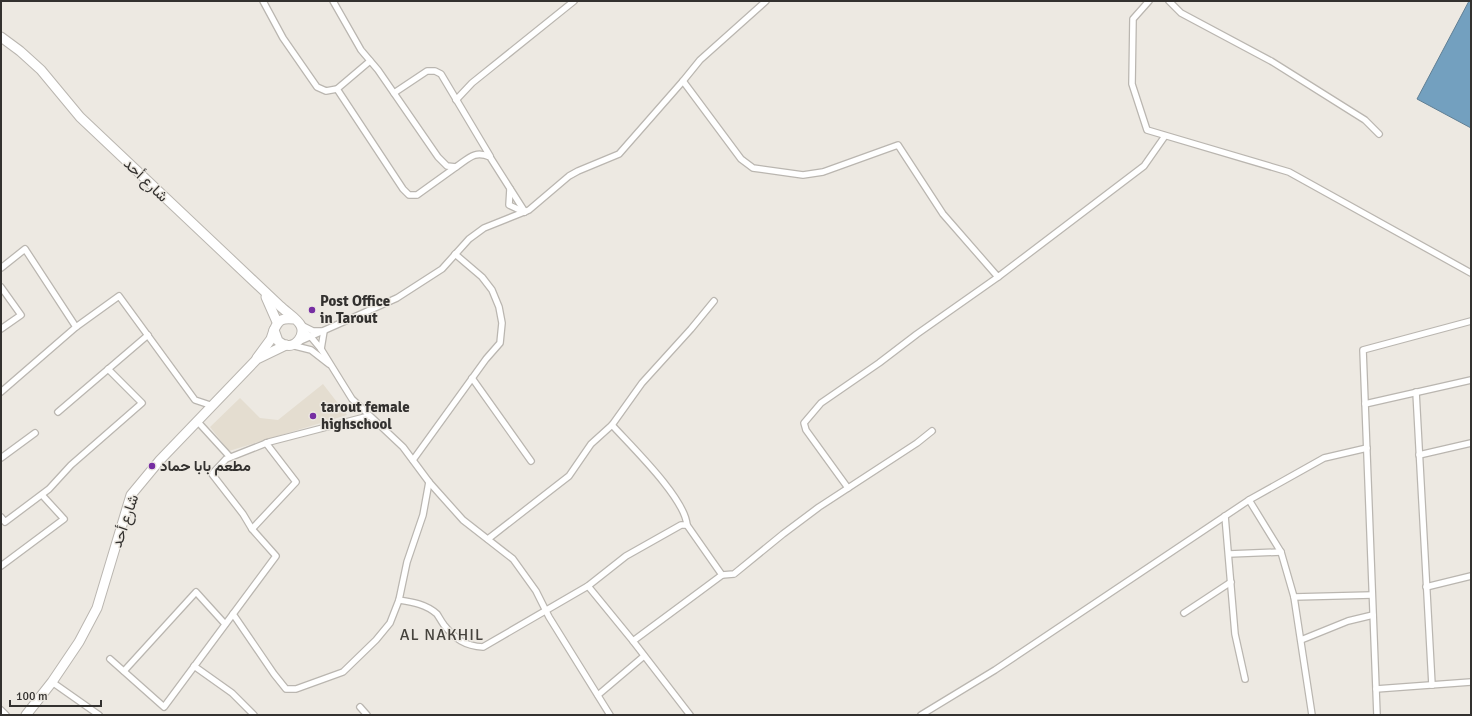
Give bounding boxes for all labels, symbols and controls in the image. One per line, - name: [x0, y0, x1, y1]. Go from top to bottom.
- street label: شارع أحد: [119, 154, 172, 207]
- place label: Post Office in Tarout: [320, 292, 390, 327]
- marker: Post Office in Tarout: [307, 305, 317, 315]
- place label: tarout female highschool: [320, 398, 410, 433]
- marker: tarout female highschool: [308, 411, 318, 421]
- place label: مطعم بابا حماد: [160, 457, 251, 476]
- marker: مطعم بابا حماد: [147, 461, 157, 471]
- street label: شارع أحد: [108, 492, 144, 551]
- district label: AL NAKHIL: [400, 625, 484, 645]
- scale bar: [10, 682, 101, 708]
- text: 100 m: [16, 689, 48, 704]

